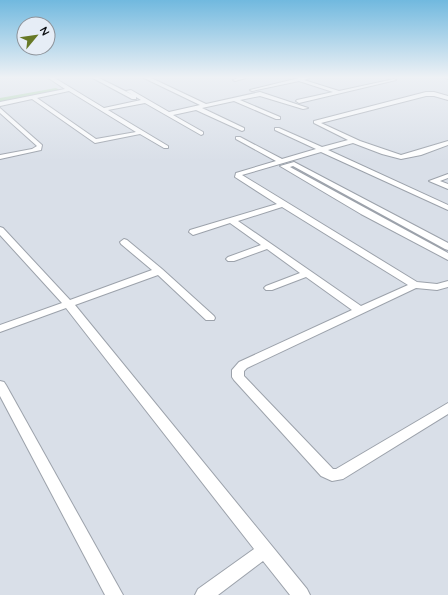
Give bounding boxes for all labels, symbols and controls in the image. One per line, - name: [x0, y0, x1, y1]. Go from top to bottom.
- north arrow: [16, 16, 56, 56]
- text: N: [37, 24, 53, 38]

